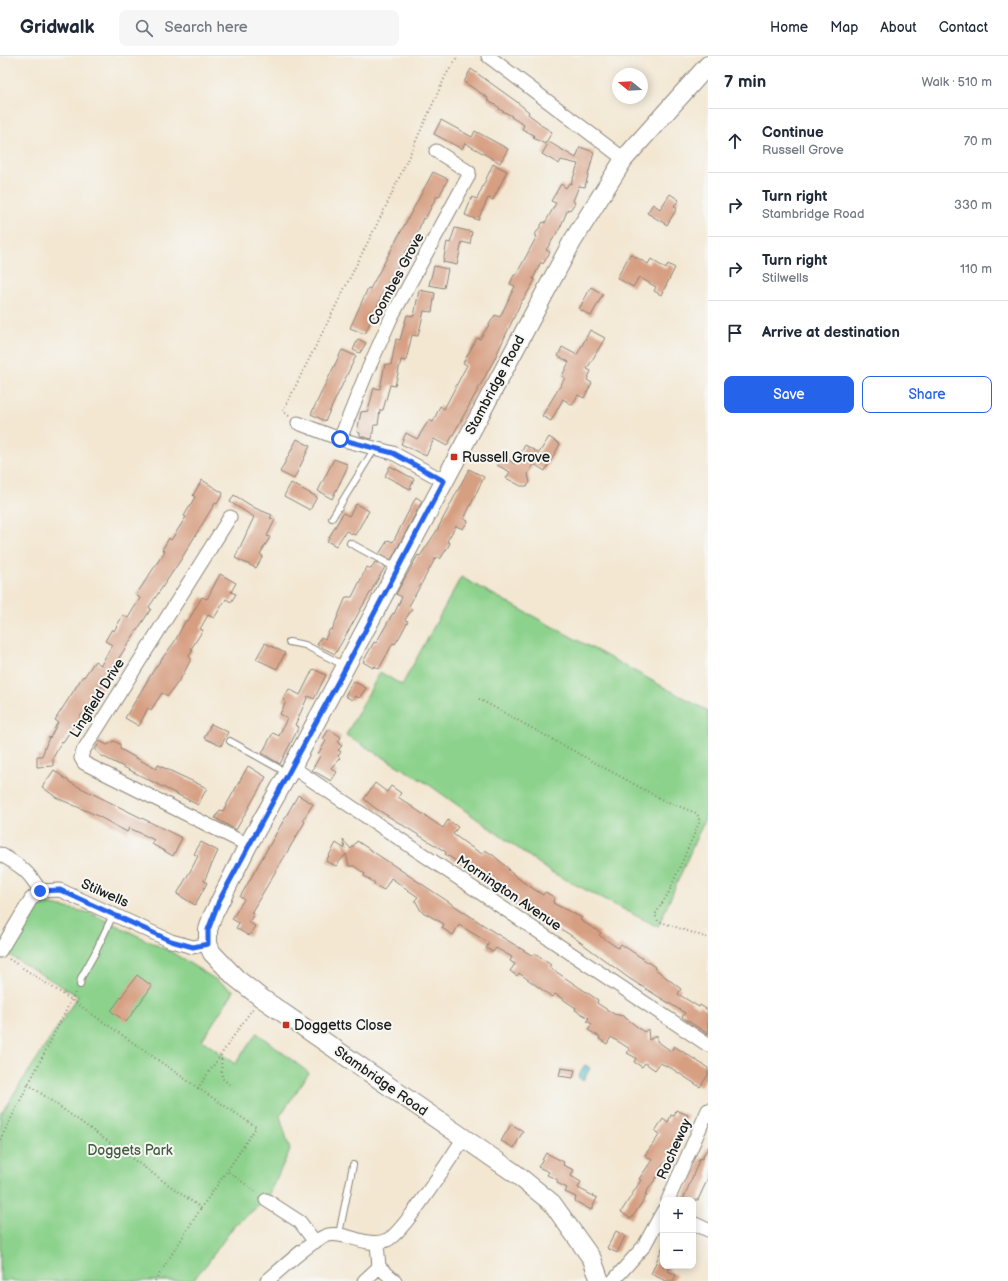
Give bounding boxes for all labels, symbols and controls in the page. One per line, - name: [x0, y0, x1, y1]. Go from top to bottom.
- search box: [119, 10, 399, 46]
- text: Gridwalk: [20, 16, 95, 39]
- icon: search: [133, 17, 155, 39]
- text: Search here: [165, 18, 248, 37]
- text: Home: [770, 19, 808, 36]
- text: Map: [830, 19, 858, 36]
- text: About: [880, 19, 917, 36]
- text: Contact: [939, 19, 988, 36]
- north arrow: [612, 68, 648, 104]
- text: 7 min: [724, 72, 766, 92]
- text: Walk · 510 m: [921, 74, 992, 90]
- text: Continue: [762, 123, 824, 142]
- icon: ahead: [724, 130, 746, 152]
- text: 70 m: [964, 133, 992, 149]
- text: Russell Grove: [762, 142, 844, 158]
- text: Turn right: [762, 187, 827, 206]
- icon: right: [724, 194, 746, 216]
- text: 330 m: [954, 197, 992, 213]
- text: Stambridge Road: [762, 206, 864, 222]
- street label: Coombes Grove: [364, 230, 428, 328]
- text: Turn right: [762, 251, 827, 270]
- icon: right: [724, 258, 746, 280]
- text: 110 m: [960, 261, 992, 277]
- text: Stilwells: [762, 270, 808, 286]
- icon: arrive: [724, 322, 746, 344]
- text: Arrive at destination: [762, 323, 900, 342]
- street label: Stambridge Road: [462, 332, 528, 438]
- button: Save: [724, 376, 854, 413]
- button: Share: [862, 376, 992, 413]
- route start: [331, 430, 349, 448]
- place label: Russell Grove: [462, 449, 550, 466]
- marker: Russell Grove: [449, 452, 459, 462]
- street label: Lingfield Drive: [66, 655, 128, 741]
- street label: Mornington Avenue: [453, 852, 565, 934]
- street label: Stilwells: [79, 875, 131, 911]
- route end: [31, 882, 49, 900]
- place label: Doggetts Close: [294, 1017, 392, 1034]
- marker: Doggetts Close: [281, 1020, 291, 1030]
- street label: Stambridge Road: [331, 1042, 431, 1120]
- street label: Rocheway: [653, 1115, 695, 1182]
- park label: Doggets Park: [87, 1142, 173, 1159]
- map controls: [660, 1197, 696, 1269]
- button: +: [660, 1197, 696, 1233]
- button: −: [660, 1233, 696, 1269]

